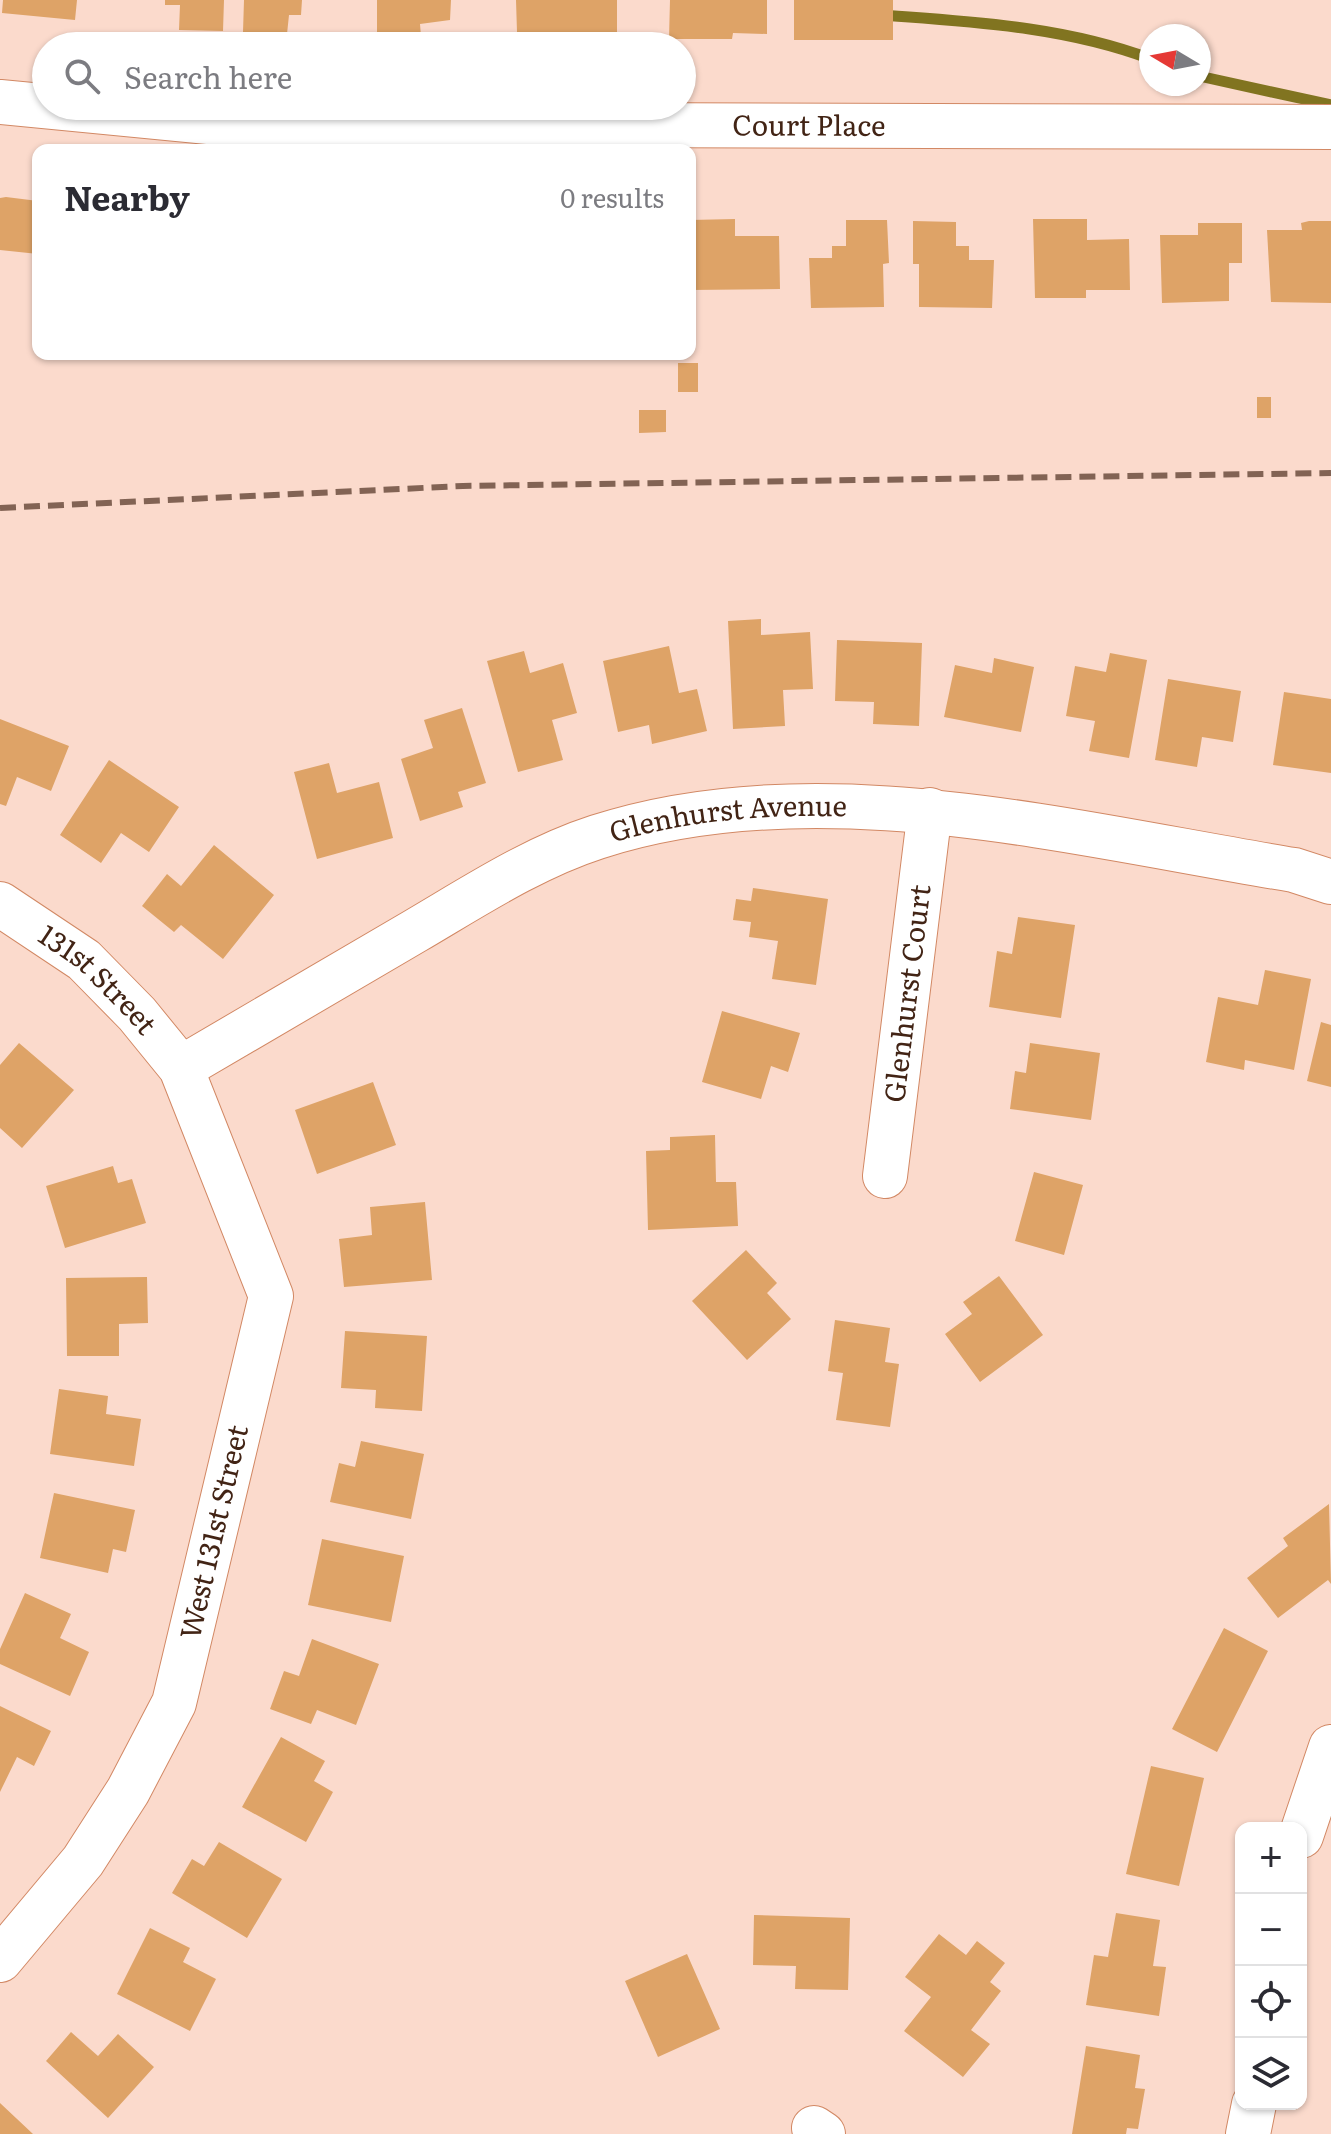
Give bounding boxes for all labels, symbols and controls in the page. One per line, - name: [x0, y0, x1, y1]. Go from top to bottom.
- north arrow: [1139, 24, 1211, 96]
- search box: [32, 32, 696, 120]
- icon: search: [60, 54, 104, 98]
- text: Search here: [124, 54, 292, 98]
- street label: Court Place: [732, 102, 886, 145]
- text: Nearby: [64, 171, 190, 221]
- text: 0 results: [560, 177, 664, 216]
- street label: Glenhurst Avenue: [604, 783, 848, 851]
- street label: Glenhurst Court: [871, 881, 940, 1105]
- street label: 131st Street: [31, 913, 169, 1043]
- street label: West 131st Street: [167, 1420, 257, 1643]
- map controls: [1235, 1822, 1307, 2110]
- button: +: [1235, 1822, 1307, 1894]
- button: −: [1235, 1894, 1307, 1966]
- button: locate: [1235, 1966, 1307, 2038]
- button: layers: [1235, 2038, 1307, 2110]

